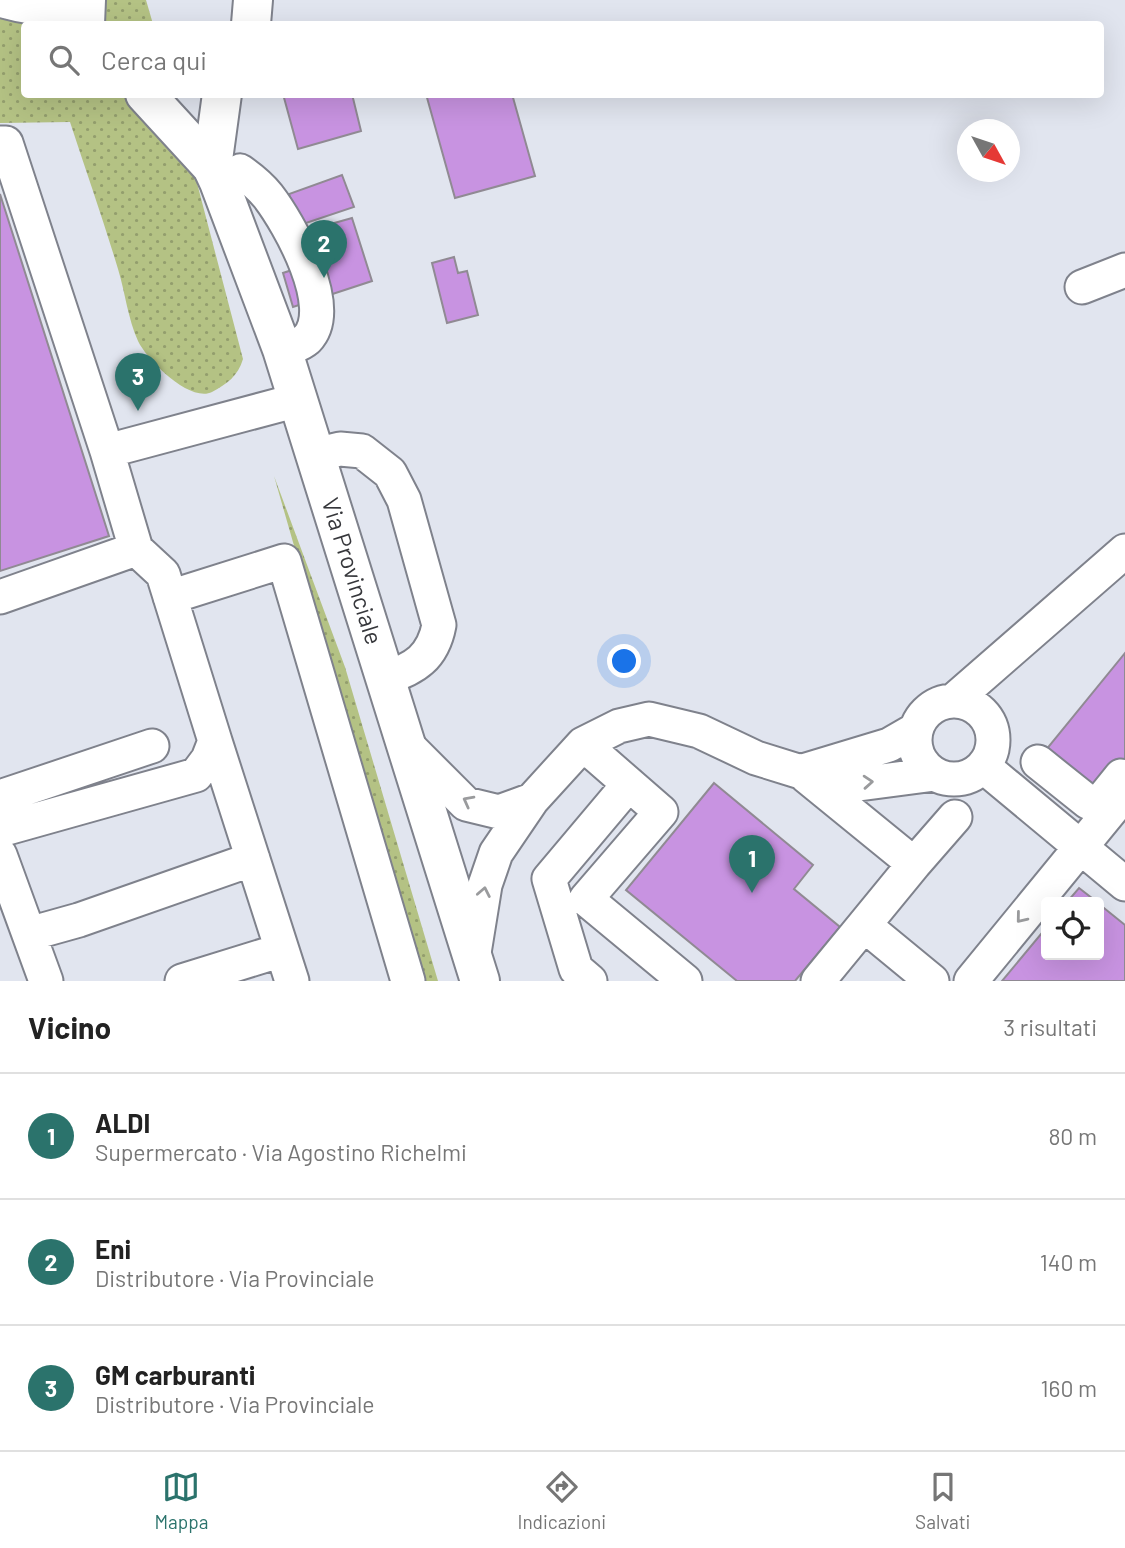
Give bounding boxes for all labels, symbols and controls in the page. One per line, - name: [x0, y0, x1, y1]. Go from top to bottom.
- search box: [21, 21, 1104, 98]
- icon: search: [45, 41, 83, 79]
- text: Cerca qui: [101, 44, 207, 75]
- north arrow: [957, 119, 1020, 182]
- pin: 2: [301, 220, 347, 278]
- pin: 3: [115, 353, 161, 411]
- street label: Via Provinciale: [316, 494, 390, 648]
- your location: [607, 644, 641, 678]
- one-way arrow: [862, 775, 873, 790]
- one-way arrow: [463, 796, 476, 810]
- pin: 1: [729, 835, 775, 893]
- one-way arrow: [476, 886, 491, 898]
- map controls: [1041, 897, 1104, 960]
- button: locate: [1041, 897, 1104, 960]
- one-way arrow: [1017, 910, 1029, 923]
- text: Vicino: [28, 1009, 111, 1045]
- text: 3 risultati: [1003, 1013, 1097, 1041]
- text: ALDI: [95, 1107, 150, 1138]
- text: 1: [47, 1122, 55, 1150]
- text: 80 m: [1048, 1122, 1097, 1150]
- text: Supermercato · Via Agostino Richelmi: [95, 1138, 467, 1166]
- text: Eni: [95, 1233, 131, 1264]
- text: 2: [45, 1248, 57, 1276]
- text: 140 m: [1040, 1248, 1097, 1276]
- text: Distributore · Via Provinciale: [95, 1264, 375, 1292]
- text: GM carburanti: [95, 1359, 256, 1390]
- text: 3: [45, 1374, 57, 1402]
- text: 160 m: [1040, 1374, 1097, 1402]
- text: Distributore · Via Provinciale: [95, 1390, 375, 1418]
- tab: Mappa: [155, 1468, 208, 1533]
- tab: Indicazioni: [518, 1468, 606, 1533]
- tab: Salvati: [915, 1468, 970, 1533]

